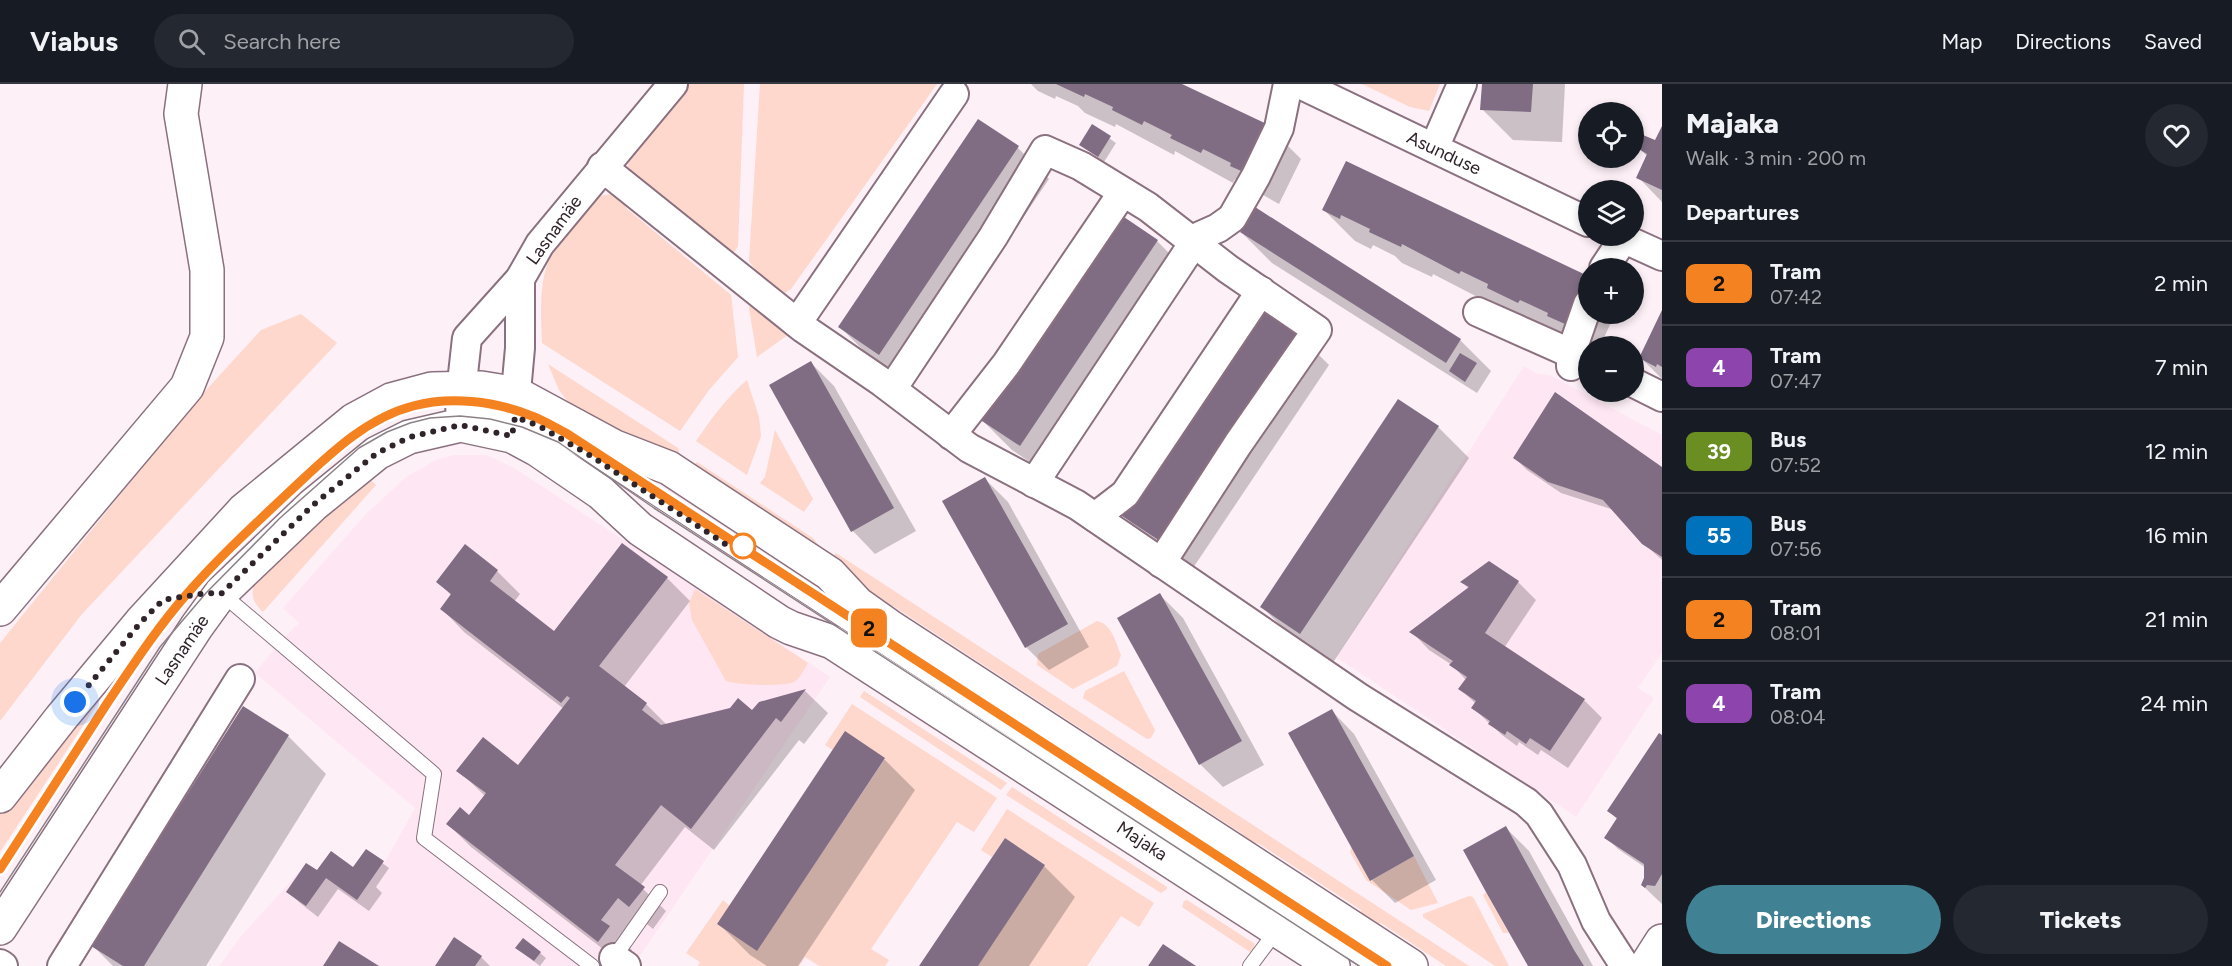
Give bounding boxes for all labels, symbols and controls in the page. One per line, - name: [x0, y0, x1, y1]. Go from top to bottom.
- search box: [154, 14, 574, 68]
- text: Viabus: [30, 24, 118, 58]
- icon: search: [175, 25, 208, 58]
- text: Search here: [223, 28, 341, 55]
- text: Map: [1941, 29, 1982, 54]
- text: Directions: [2015, 29, 2111, 54]
- text: Saved: [2144, 29, 2202, 54]
- map controls: [1578, 102, 1644, 402]
- button: locate: [1578, 102, 1644, 168]
- button: heart: [2145, 104, 2208, 167]
- text: Majaka: [1686, 106, 1779, 140]
- street label: Asunduse: [1403, 126, 1485, 180]
- text: Walk · 3 min · 200 m: [1686, 146, 1866, 170]
- button: layers: [1578, 180, 1644, 246]
- street label: Lasnamäe: [521, 191, 587, 269]
- text: Departures: [1686, 199, 1799, 226]
- button: +: [1578, 258, 1644, 324]
- text: Tram: [1770, 258, 1821, 285]
- text: 2 min: [2154, 270, 2208, 297]
- text: 2: [1713, 271, 1725, 296]
- text: 07:42: [1770, 285, 1822, 309]
- button: −: [1578, 336, 1644, 402]
- text: Tram: [1770, 342, 1821, 369]
- text: 7 min: [2155, 354, 2208, 381]
- text: 4: [1712, 355, 1726, 380]
- text: 07:47: [1770, 369, 1822, 393]
- text: Bus: [1770, 426, 1806, 453]
- text: 12 min: [2145, 438, 2208, 465]
- text: 39: [1707, 439, 1731, 464]
- text: 07:52: [1770, 453, 1821, 477]
- text: Bus: [1770, 510, 1806, 537]
- text: 16 min: [2145, 522, 2208, 549]
- text: 55: [1707, 523, 1731, 548]
- unlabelled marker: [730, 533, 756, 559]
- text: 07:56: [1770, 537, 1821, 561]
- text: Tram: [1770, 594, 1821, 621]
- text: 21 min: [2145, 606, 2208, 633]
- text: 2: [1713, 607, 1725, 632]
- line badge: 2: [850, 608, 888, 648]
- street label: Lasnamäe: [150, 610, 214, 690]
- text: 2: [863, 616, 875, 641]
- text: 08:01: [1770, 621, 1821, 645]
- text: Tram: [1770, 678, 1821, 705]
- your location: [60, 687, 90, 717]
- text: 24 min: [2141, 690, 2208, 717]
- text: 4: [1712, 691, 1726, 716]
- text: 08:04: [1770, 705, 1825, 729]
- street label: Majaka: [1112, 816, 1172, 866]
- button: Directions: [1686, 885, 1941, 954]
- button: Tickets: [1953, 885, 2208, 954]

